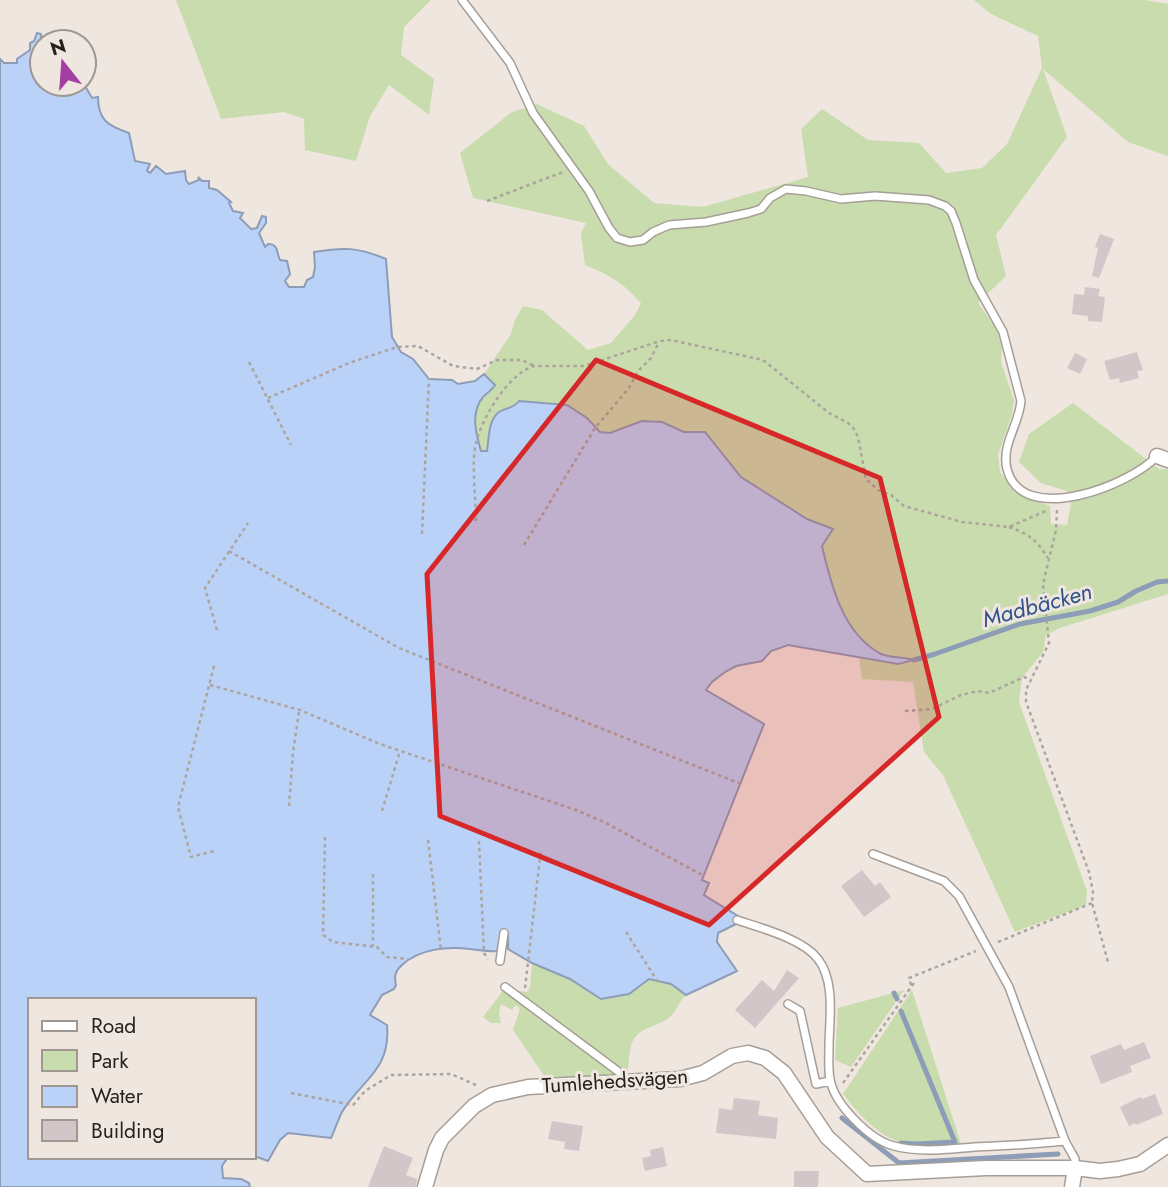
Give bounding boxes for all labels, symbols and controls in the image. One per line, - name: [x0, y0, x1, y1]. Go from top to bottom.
- north arrow: [28, 28, 98, 98]
- text: N: [47, 32, 69, 62]
- water label: Madbäcken: [978, 574, 1096, 636]
- legend: [28, 998, 256, 1159]
- text: Road: [91, 1011, 136, 1041]
- text: Park: [91, 1046, 129, 1076]
- street label: Tumlehedsvägen: [541, 1061, 689, 1101]
- text: Water: [91, 1081, 144, 1111]
- text: Building: [91, 1116, 164, 1146]

